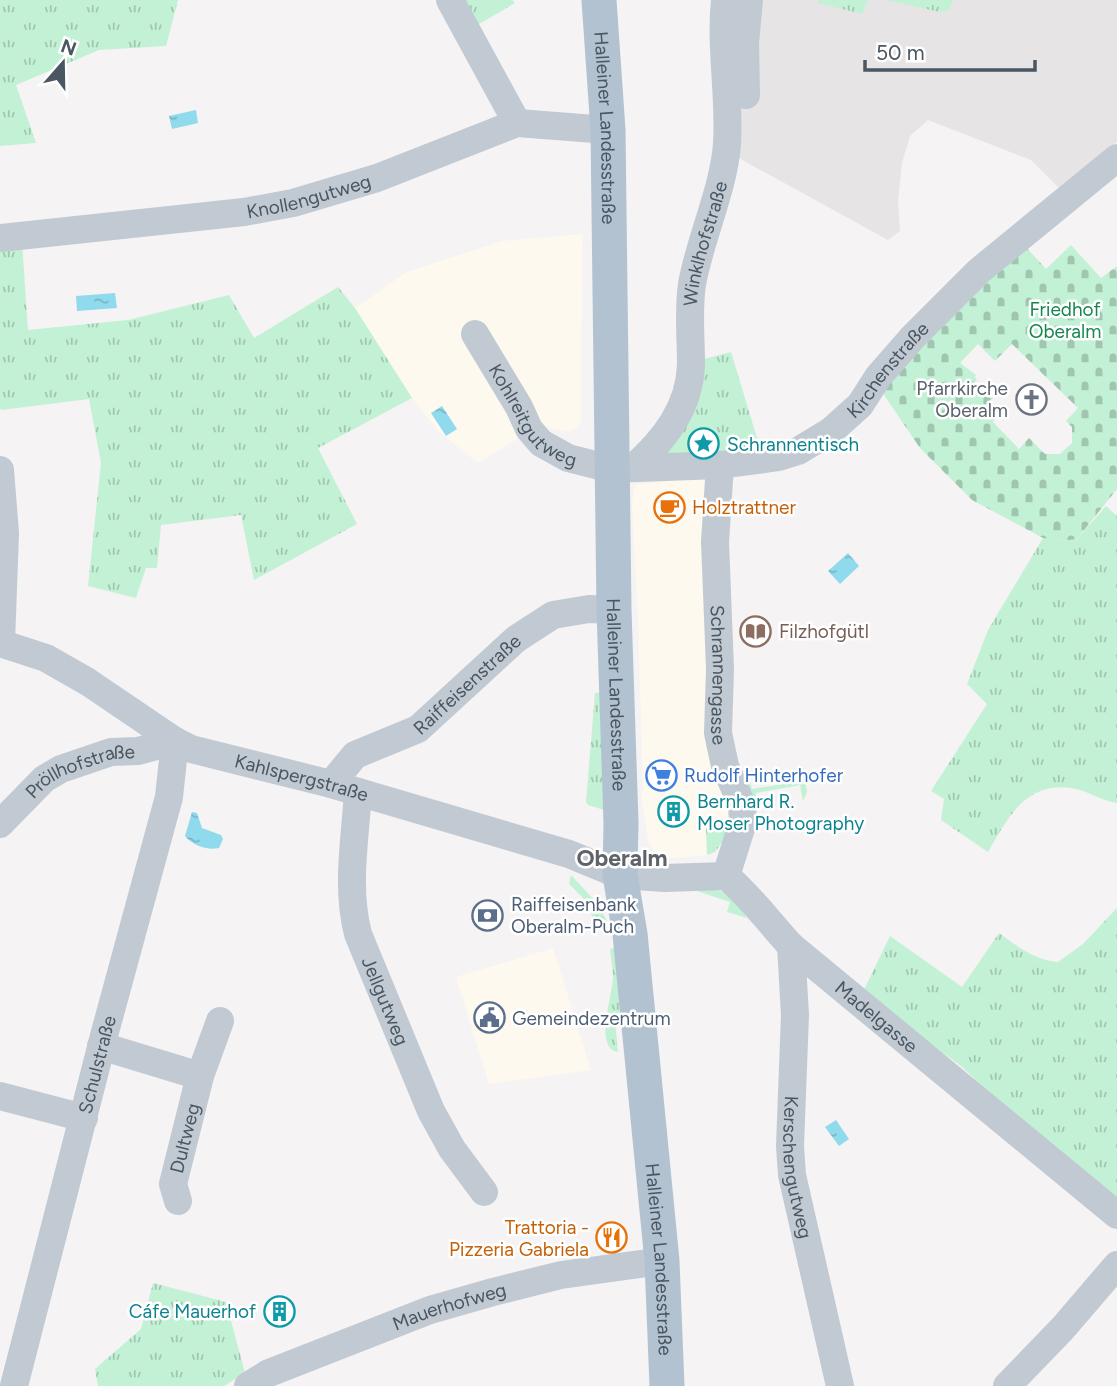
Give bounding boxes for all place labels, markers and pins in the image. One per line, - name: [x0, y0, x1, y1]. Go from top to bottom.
- place label: Pfarrkirche Oberalm: [916, 377, 1008, 422]
- church icon: Pfarrkirche Oberalm: [1014, 382, 1048, 416]
- place icon: Schrannentisch: [687, 427, 721, 461]
- place label: Schrannentisch: [727, 433, 859, 456]
- cafe icon: Holztrattner: [652, 490, 686, 524]
- place label: Holztrattner: [692, 496, 796, 519]
- library icon: Filzhofgütl: [739, 614, 773, 648]
- place label: Filzhofgütl: [779, 620, 869, 643]
- supermarket icon: Rudolf Hinterhofer: [644, 758, 678, 792]
- place label: Rudolf Hinterhofer: [684, 764, 844, 787]
- place label: Bernhard R. Moser Photography: [697, 790, 864, 835]
- building icon: Bernhard R. Moser Photography: [657, 795, 691, 829]
- place label: Raiffeisenbank Oberalm-Puch: [511, 893, 637, 938]
- bank icon: Raiffeisenbank Oberalm-Puch: [471, 898, 505, 932]
- public building icon: Gemeindezentrum: [472, 1001, 506, 1035]
- place label: Gemeindezentrum: [512, 1007, 671, 1030]
- place label: Trattoria - Pizzeria Gabriela: [449, 1216, 589, 1261]
- restaurant icon: Trattoria - Pizzeria Gabriela: [595, 1221, 629, 1255]
- building icon: Cáfe Mauerhof: [262, 1294, 296, 1328]
- place label: Cáfe Mauerhof: [129, 1300, 256, 1323]

